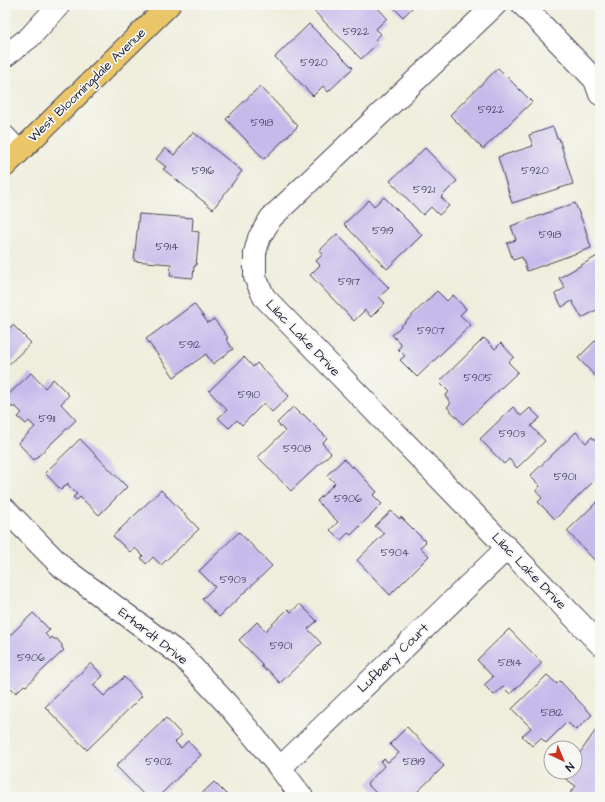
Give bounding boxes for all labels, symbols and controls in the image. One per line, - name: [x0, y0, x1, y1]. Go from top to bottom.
- street label: West Bloomingdale Avenue: [24, 24, 151, 147]
- house number: 5922: [343, 24, 370, 39]
- house number: 5920: [300, 55, 328, 70]
- house number: 5922: [478, 102, 505, 117]
- house number: 5918: [251, 115, 273, 130]
- house number: 5916: [192, 163, 214, 178]
- house number: 5920: [521, 163, 549, 178]
- house number: 5921: [413, 182, 435, 197]
- house number: 5919: [372, 223, 394, 238]
- house number: 5918: [539, 227, 561, 242]
- house number: 5914: [156, 239, 179, 254]
- house number: 5917: [338, 274, 360, 289]
- street label: Lilac Lake Drive: [262, 296, 344, 380]
- house number: 5907: [417, 323, 445, 338]
- house number: 5912: [179, 337, 202, 352]
- house number: 5905: [464, 370, 493, 385]
- house number: 5910: [238, 387, 260, 402]
- house number: 5911: [39, 411, 56, 426]
- house number: 5903: [499, 426, 526, 441]
- house number: 5908: [283, 441, 311, 456]
- house number: 5901: [554, 469, 577, 484]
- house number: 5906: [334, 491, 362, 506]
- street label: Lilac Lake Drive: [488, 529, 570, 613]
- house number: 5904: [381, 545, 410, 560]
- house number: 5903: [220, 572, 247, 587]
- street label: Erhardt Drive: [115, 603, 191, 669]
- street label: Lufbery Court: [353, 619, 434, 697]
- house number: 5901: [270, 638, 293, 653]
- house number: 5906: [17, 650, 45, 665]
- house number: 5814: [498, 655, 522, 670]
- house number: 5812: [541, 705, 564, 720]
- north arrow: [543, 740, 583, 780]
- house number: 5902: [145, 754, 173, 769]
- house number: 5819: [403, 754, 425, 769]
- text: N: [562, 759, 577, 775]

